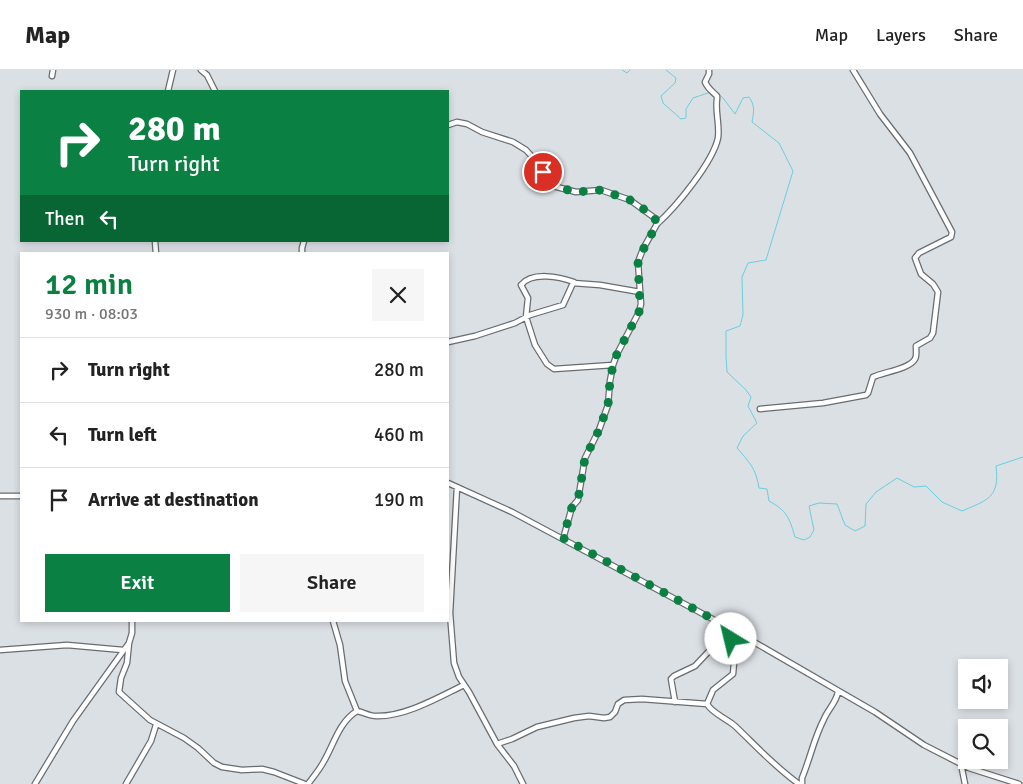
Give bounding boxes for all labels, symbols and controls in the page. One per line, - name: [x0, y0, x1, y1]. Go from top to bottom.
- text: Map: [25, 20, 70, 50]
- text: Map: [815, 24, 848, 46]
- text: Layers: [876, 24, 926, 46]
- text: Share: [954, 24, 998, 46]
- text: 280 m: [128, 107, 221, 150]
- icon: right: [45, 110, 110, 175]
- text: Turn right: [128, 150, 220, 177]
- pin: [522, 151, 564, 193]
- icon: arrive: [529, 158, 557, 186]
- icon: left: [95, 205, 123, 233]
- text: Then: [45, 207, 85, 231]
- text: 12 min: [45, 266, 133, 303]
- button: close: [372, 269, 424, 321]
- text: 930 m · 08:03: [45, 304, 138, 324]
- icon: right: [45, 356, 73, 384]
- text: Turn right: [88, 358, 170, 382]
- text: 280 m: [374, 358, 424, 382]
- icon: left: [45, 421, 73, 449]
- text: Turn left: [88, 423, 157, 447]
- text: 460 m: [374, 423, 424, 447]
- icon: arrive: [45, 486, 73, 514]
- text: Arrive at destination: [88, 488, 259, 512]
- text: 190 m: [374, 488, 424, 512]
- button: Exit: [45, 554, 230, 612]
- button: Share: [240, 554, 424, 612]
- position arrow: [704, 612, 756, 664]
- map controls: [958, 659, 1008, 769]
- button: sound: [958, 659, 1008, 709]
- button: search: [958, 719, 1008, 769]

